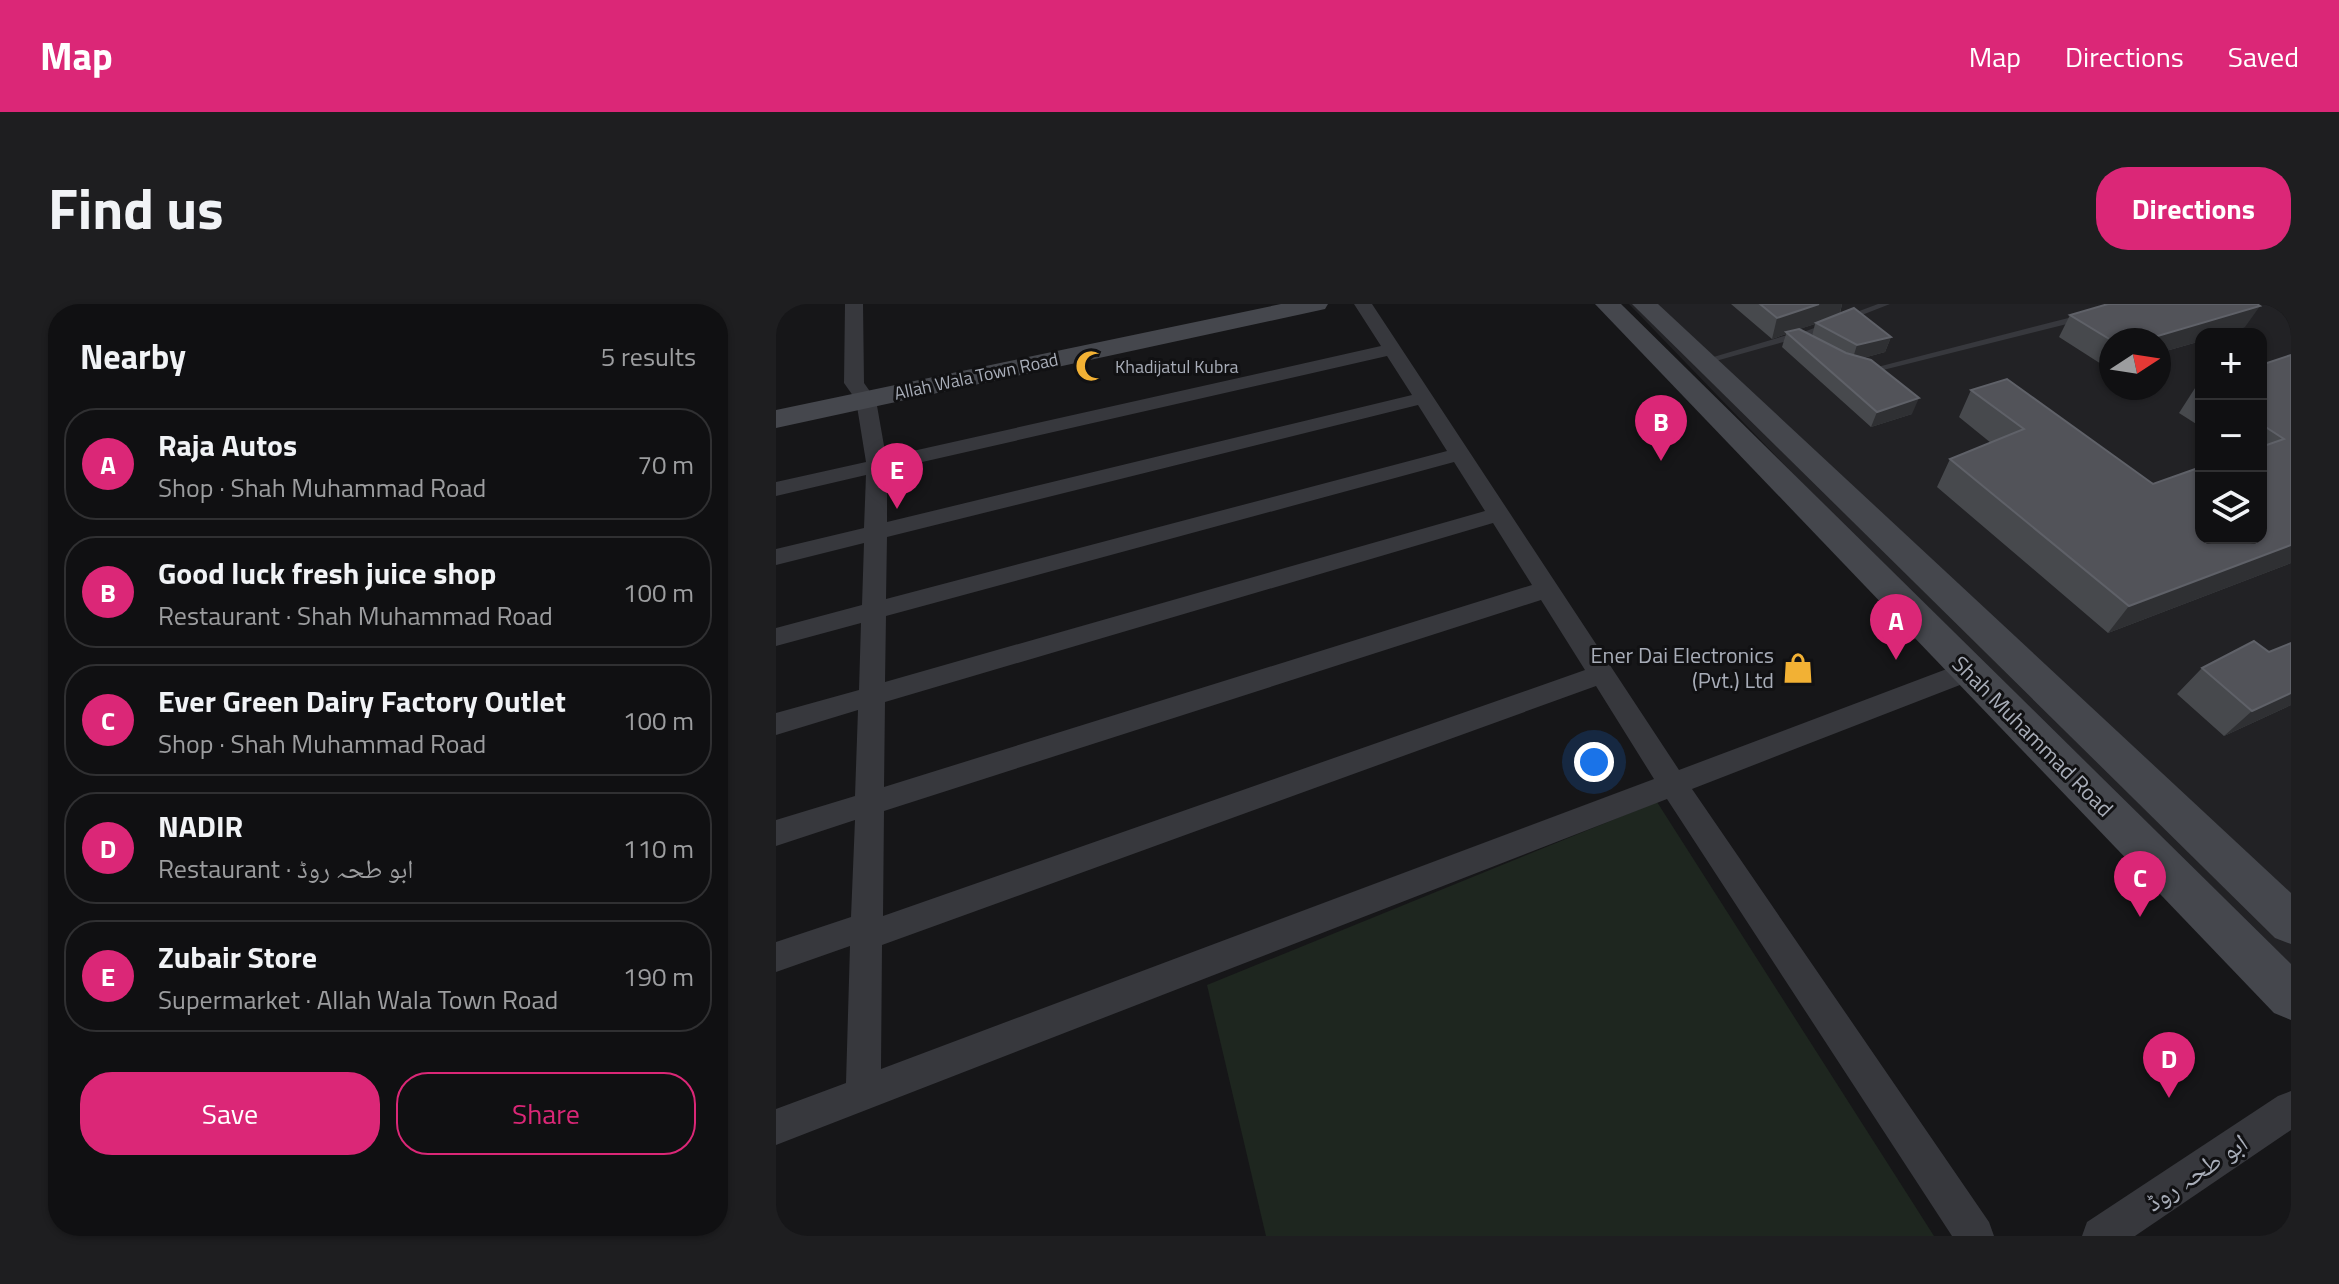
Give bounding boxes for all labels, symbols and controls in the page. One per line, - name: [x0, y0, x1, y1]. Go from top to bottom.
- text: Map: [40, 27, 113, 85]
- text: Map: [1969, 35, 2021, 78]
- text: Directions: [2065, 35, 2184, 78]
- text: Saved: [2228, 35, 2299, 78]
- text: Find us: [48, 166, 224, 251]
- button: Directions: [2096, 167, 2291, 250]
- north arrow: [2099, 328, 2171, 400]
- map controls: [2195, 328, 2267, 544]
- button: +: [2195, 328, 2267, 400]
- text: Nearby: [80, 330, 186, 382]
- text: 5 results: [601, 337, 696, 376]
- street label: Allah Wala Town Road: [891, 345, 1061, 407]
- mosque icon: Khadijatul Kubra: [1074, 349, 1108, 383]
- place label: Khadijatul Kubra: [1115, 353, 1239, 380]
- pin: B: [1635, 395, 1687, 461]
- button: −: [2195, 400, 2267, 472]
- text: Raja Autos: [158, 422, 297, 468]
- pin: E: [871, 443, 923, 509]
- text: A: [100, 445, 116, 484]
- text: 70 m: [637, 445, 694, 484]
- text: Shop · Shah Muhammad Road: [158, 468, 486, 507]
- button: layers: [2195, 472, 2267, 544]
- text: Good luck fresh juice shop: [158, 550, 496, 596]
- text: B: [100, 573, 116, 612]
- text: 100 m: [623, 573, 694, 612]
- pin: A: [1870, 594, 1922, 660]
- text: Restaurant · Shah Muhammad Road: [158, 596, 553, 635]
- place label: Ener Dai Electronics (Pvt.) Ltd: [1590, 638, 1774, 697]
- street label: Shah Muhammad Road: [1944, 647, 2122, 825]
- shop icon: Ener Dai Electronics (Pvt.) Ltd: [1781, 651, 1815, 685]
- text: Ever Green Dairy Factory Outlet: [158, 678, 566, 724]
- text: C: [101, 701, 115, 740]
- text: 100 m: [623, 701, 694, 740]
- text: Shop · Shah Muhammad Road: [158, 724, 486, 763]
- your location: [1574, 742, 1614, 782]
- text: NADIR: [158, 803, 243, 849]
- text: D: [100, 829, 116, 868]
- text: 110 m: [623, 829, 694, 868]
- text: Restaurant · ابو طحہ روڈ: [158, 849, 414, 888]
- pin: C: [2114, 851, 2166, 917]
- text: Zubair Store: [158, 934, 317, 980]
- text: E: [101, 957, 115, 996]
- text: 190 m: [623, 957, 694, 996]
- text: Supermarket · Allah Wala Town Road: [158, 980, 558, 1019]
- pin: D: [2143, 1032, 2195, 1098]
- button: Save: [80, 1072, 380, 1155]
- button: Share: [396, 1072, 696, 1155]
- street label: ابو طحہ روڈ: [2137, 1123, 2255, 1221]

